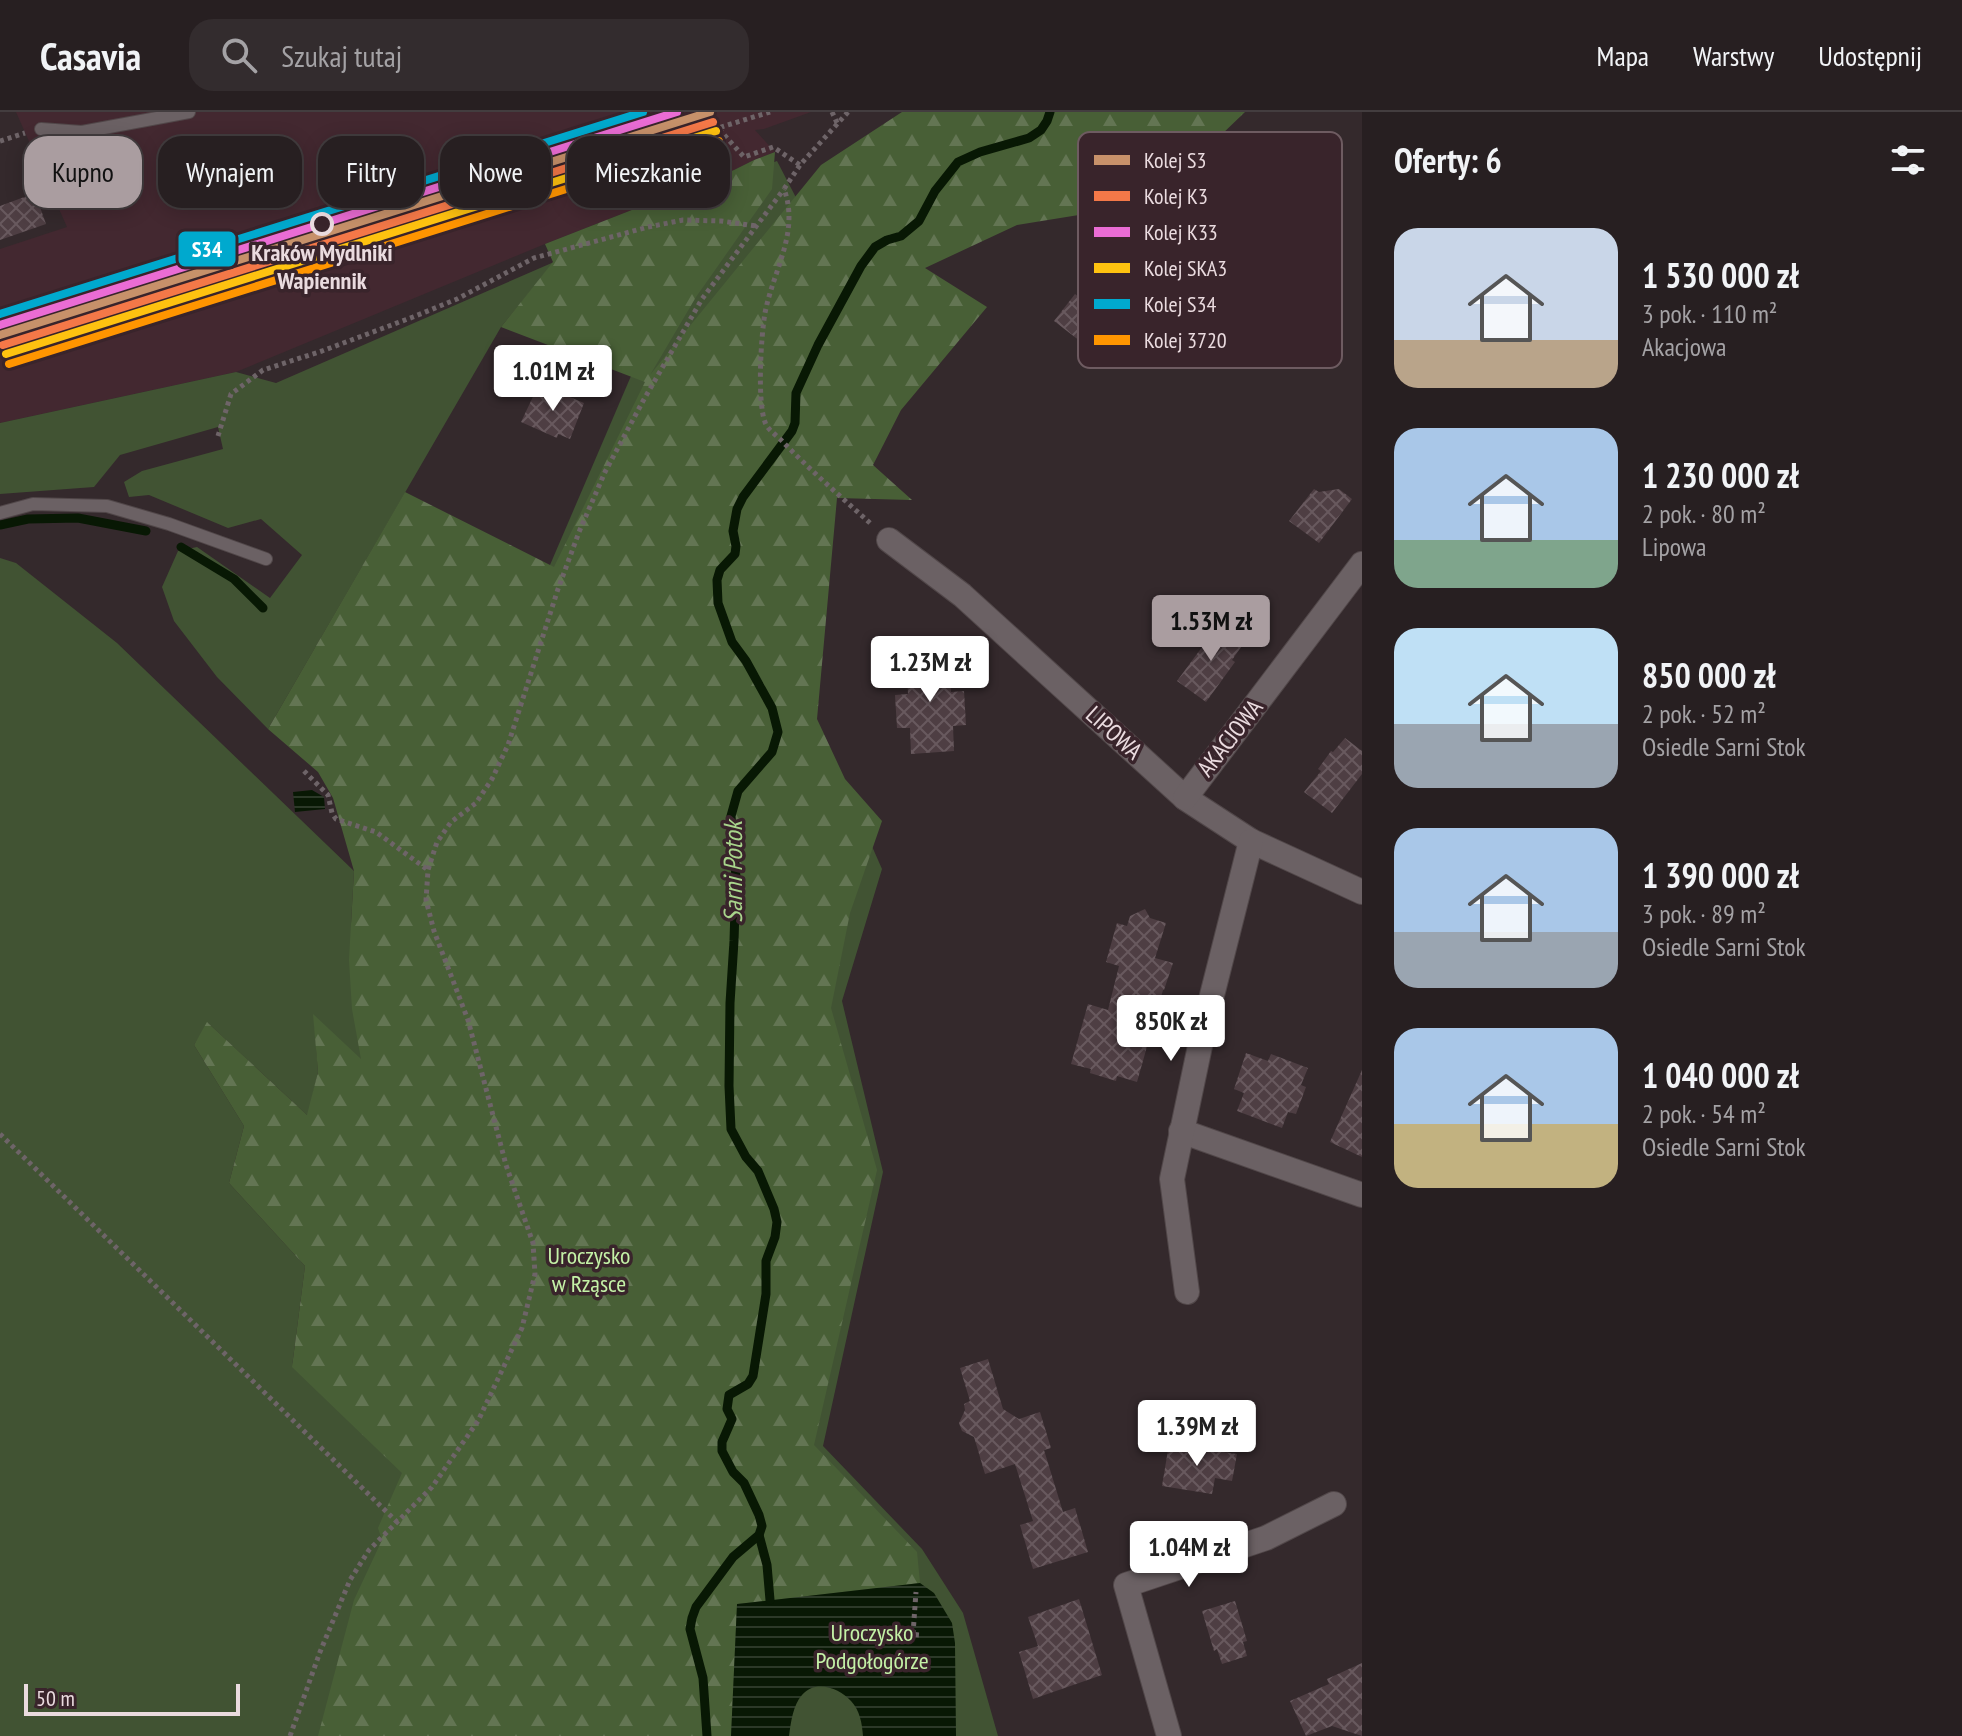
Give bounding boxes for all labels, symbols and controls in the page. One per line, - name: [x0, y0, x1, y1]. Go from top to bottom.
- search box: [189, 19, 749, 91]
- text: Casavia: [40, 31, 141, 80]
- icon: search: [217, 33, 261, 77]
- text: Szukaj tutaj: [281, 36, 402, 75]
- text: Mapa: [1597, 37, 1649, 74]
- text: Warstwy: [1693, 37, 1774, 74]
- text: Udostępnij: [1818, 37, 1922, 74]
- legend: [1078, 132, 1342, 368]
- chip: Kupno: [24, 136, 142, 208]
- chip: Wynajem: [158, 136, 302, 208]
- chip: Filtry: [318, 136, 424, 208]
- chip: Nowe: [440, 136, 551, 208]
- chip: Mieszkanie: [567, 136, 730, 208]
- text: Oferty: 6: [1394, 138, 1502, 182]
- icon: filters: [1886, 138, 1930, 182]
- text: Kolej S3: [1144, 146, 1206, 174]
- text: Kolej K3: [1144, 182, 1208, 210]
- marker: Kraków Mydlniki Wapiennik: [311, 213, 333, 235]
- text: Kolej K33: [1144, 218, 1218, 246]
- line badge: S34: [177, 230, 237, 268]
- text: S34: [192, 235, 223, 263]
- place label: Kraków Mydlniki Wapiennik: [251, 237, 393, 296]
- text: 1 530 000 zł: [1642, 253, 1799, 297]
- text: Kolej SKA3: [1144, 254, 1227, 282]
- icon: home: [1458, 260, 1554, 356]
- text: Kolej S34: [1144, 290, 1216, 318]
- text: 3 pok. · 110 m²: [1642, 297, 1777, 330]
- text: Kolej 3720: [1144, 326, 1227, 354]
- text: Akacjowa: [1642, 330, 1726, 363]
- pin: 1.01M zł: [470, 345, 636, 413]
- text: 1.01M zł: [512, 354, 594, 387]
- text: 1 230 000 zł: [1642, 453, 1799, 497]
- icon: home: [1458, 460, 1554, 556]
- text: 2 pok. · 80 m²: [1642, 497, 1766, 530]
- text: Lipowa: [1642, 530, 1706, 563]
- pin: 1.53M zł: [1128, 595, 1294, 663]
- text: 1.53M zł: [1170, 604, 1252, 637]
- pin: 1.23M zł: [847, 636, 1013, 704]
- text: 1.23M zł: [889, 645, 971, 678]
- text: 850 000 zł: [1642, 653, 1775, 697]
- icon: home: [1458, 660, 1554, 756]
- street label: AKACJOWA: [1190, 692, 1270, 783]
- text: 2 pok. · 52 m²: [1642, 697, 1766, 730]
- street label: LIPOWA: [1080, 699, 1150, 767]
- text: Osiedle Sarni Stok: [1642, 730, 1806, 763]
- water label: Sarni Potok: [716, 818, 749, 923]
- text: 1 390 000 zł: [1642, 853, 1799, 897]
- icon: home: [1458, 860, 1554, 956]
- text: 3 pok. · 89 m²: [1642, 897, 1766, 930]
- text: Osiedle Sarni Stok: [1642, 930, 1806, 963]
- pin: 850K zł: [1097, 995, 1245, 1063]
- text: 850K zł: [1135, 1004, 1207, 1037]
- text: 1 040 000 zł: [1642, 1053, 1799, 1097]
- icon: home: [1458, 1060, 1554, 1156]
- text: 2 pok. · 54 m²: [1642, 1097, 1766, 1130]
- text: Osiedle Sarni Stok: [1642, 1130, 1806, 1163]
- park label: Uroczysko w Rząsce: [548, 1240, 630, 1299]
- pin: 1.39M zł: [1114, 1400, 1280, 1468]
- text: 1.39M zł: [1156, 1409, 1238, 1442]
- pin: 1.04M zł: [1106, 1521, 1272, 1589]
- text: 1.04M zł: [1148, 1530, 1230, 1563]
- park label: Uroczysko Podgołogórze: [815, 1617, 929, 1676]
- scale bar: [24, 1680, 240, 1716]
- text: 50 m: [36, 1684, 75, 1712]

